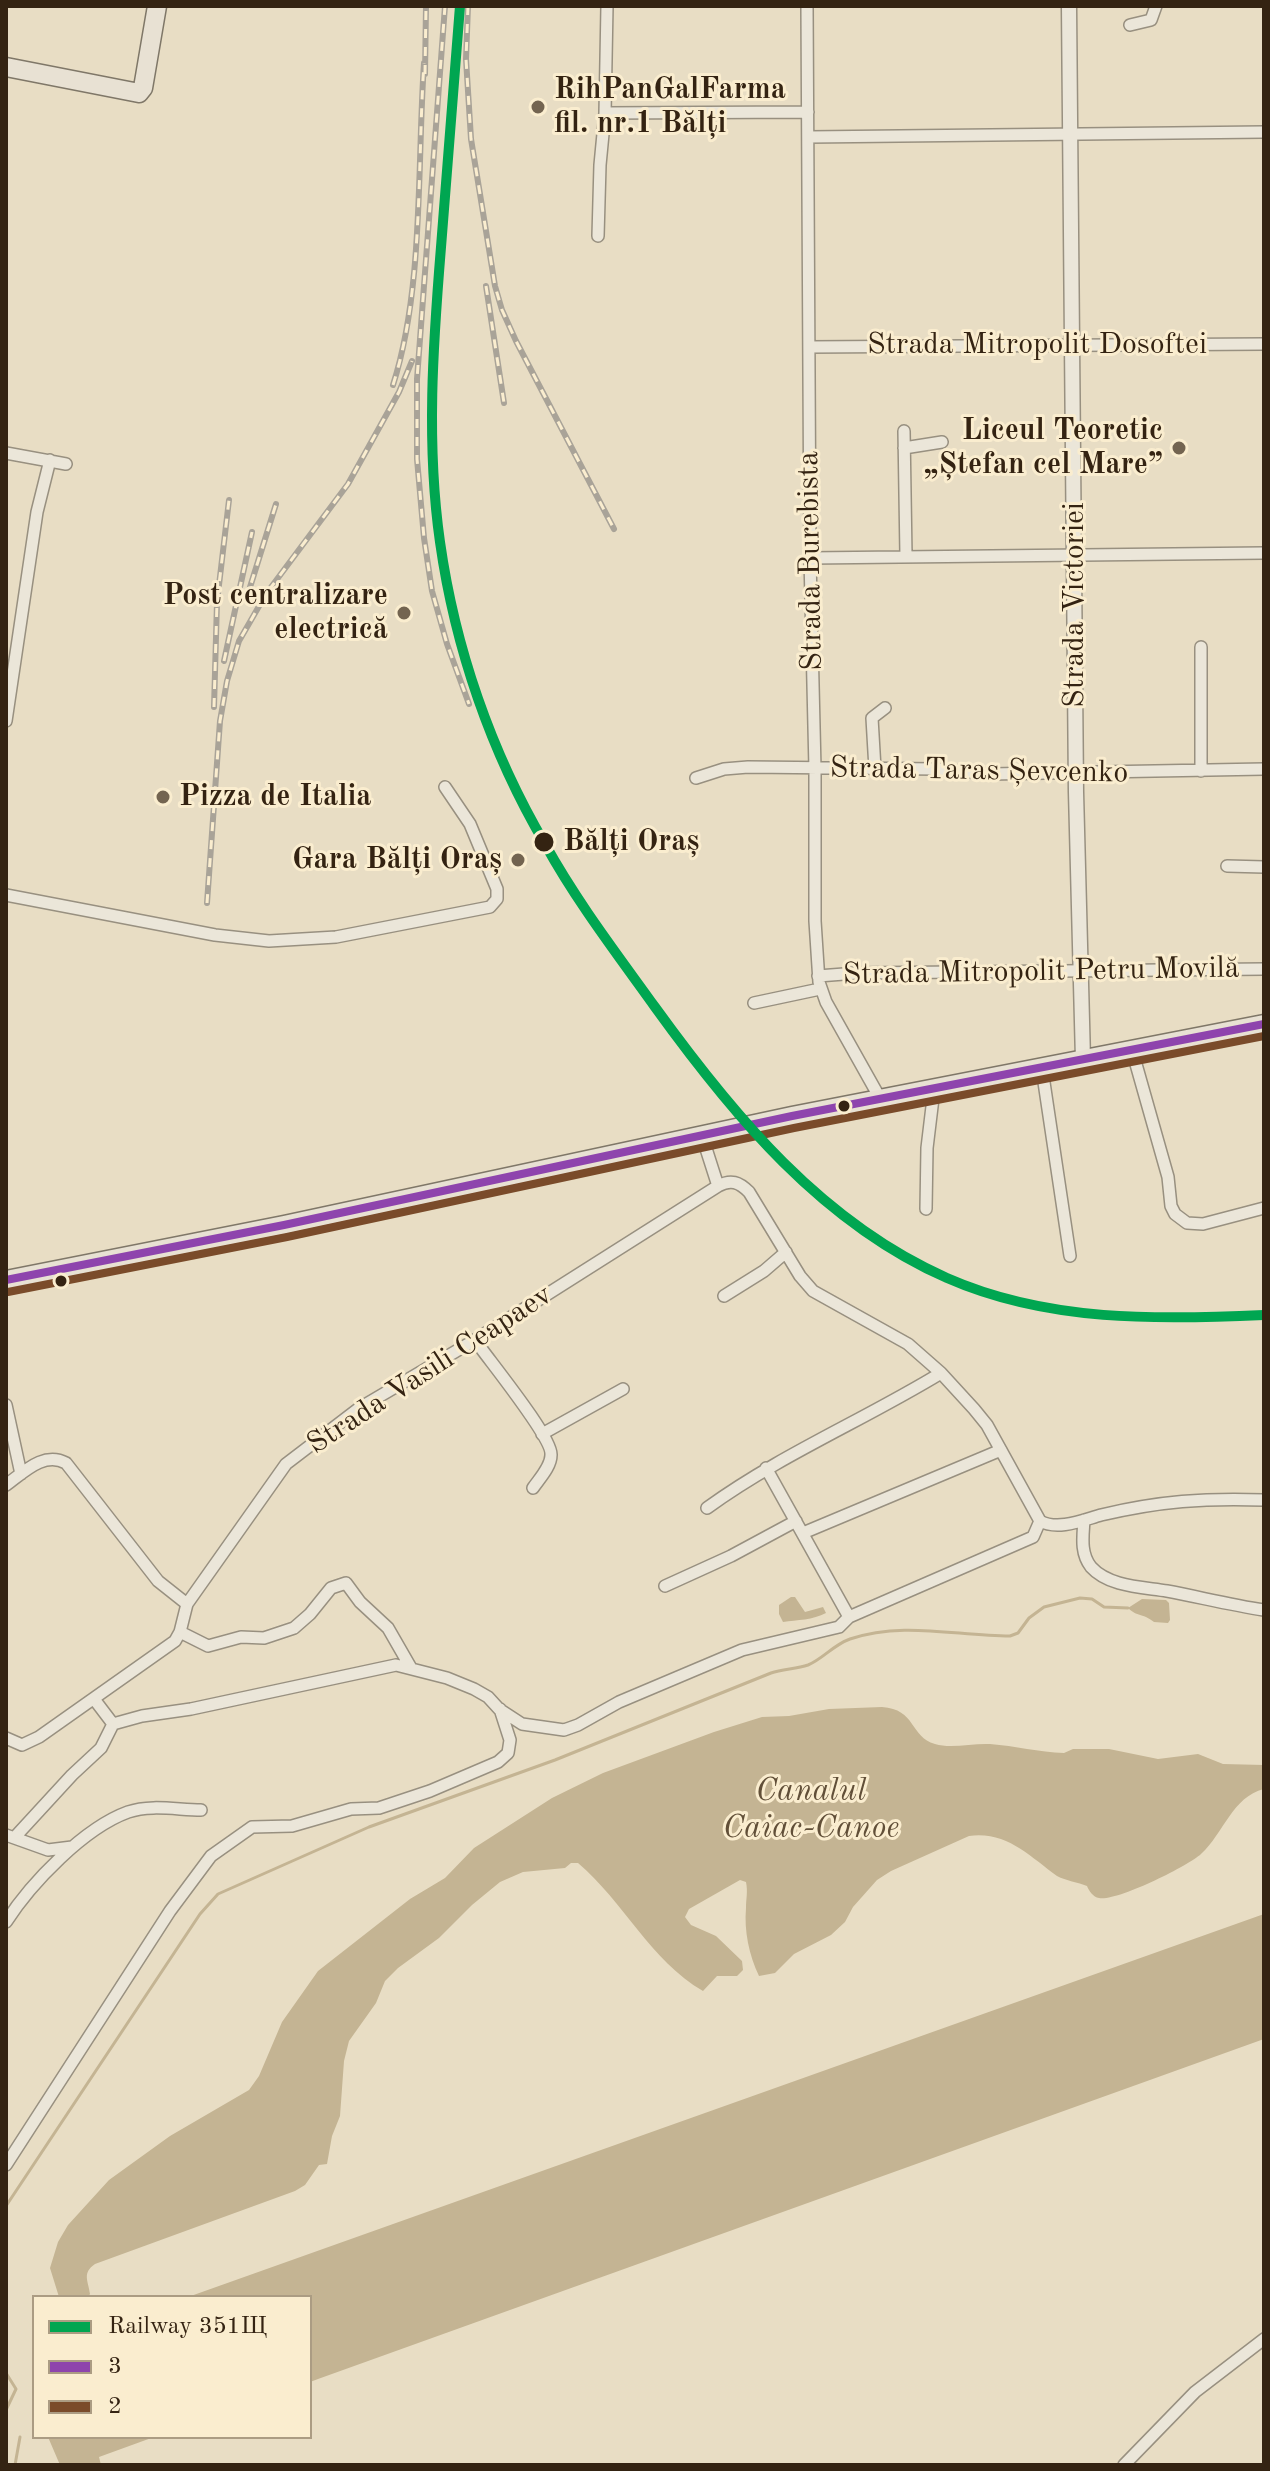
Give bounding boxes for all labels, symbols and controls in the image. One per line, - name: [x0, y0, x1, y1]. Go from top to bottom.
- place label: RihPanGalFarma fil. nr.1 Bălți: [554, 72, 786, 142]
- marker: RihPanGalFarma fil. nr.1 Bălți: [529, 98, 547, 116]
- street label: Strada Mitropolit Dosoftei: [867, 327, 1207, 363]
- place label: Liceul Teoretic „Ștefan cel Mare”: [924, 413, 1163, 484]
- marker: Liceul Teoretic „Ștefan cel Mare”: [1170, 439, 1188, 457]
- street label: Strada Burebista: [791, 451, 831, 671]
- street label: Strada Victoriei: [1057, 502, 1093, 708]
- place label: Post centralizare electrică: [163, 578, 388, 648]
- marker: Post centralizare electrică: [395, 604, 413, 622]
- street label: Strada Taras Șevcenko: [829, 750, 1129, 792]
- place label: Pizza de Italia: [179, 779, 372, 815]
- marker: Pizza de Italia: [154, 788, 172, 806]
- place label: Bălți Oraș: [563, 824, 699, 860]
- marker: Bălți Oraș: [532, 830, 556, 854]
- place label: Gara Bălți Oraș: [292, 842, 502, 878]
- marker: Gara Bălți Oraș: [509, 851, 527, 869]
- street label: Strada Mitropolit Petru Movilă: [842, 951, 1240, 993]
- unlabelled marker: [836, 1098, 852, 1114]
- unlabelled marker: [53, 1273, 69, 1289]
- street label: Strada Vasili Ceapaev: [301, 1277, 559, 1463]
- water label: Canalul Caiac-Canoe: [723, 1773, 899, 1848]
- legend: [32, 2295, 312, 2439]
- text: Railway 351Щ: [108, 2315, 267, 2339]
- text: 3: [108, 2355, 122, 2379]
- text: 2: [108, 2395, 122, 2419]

